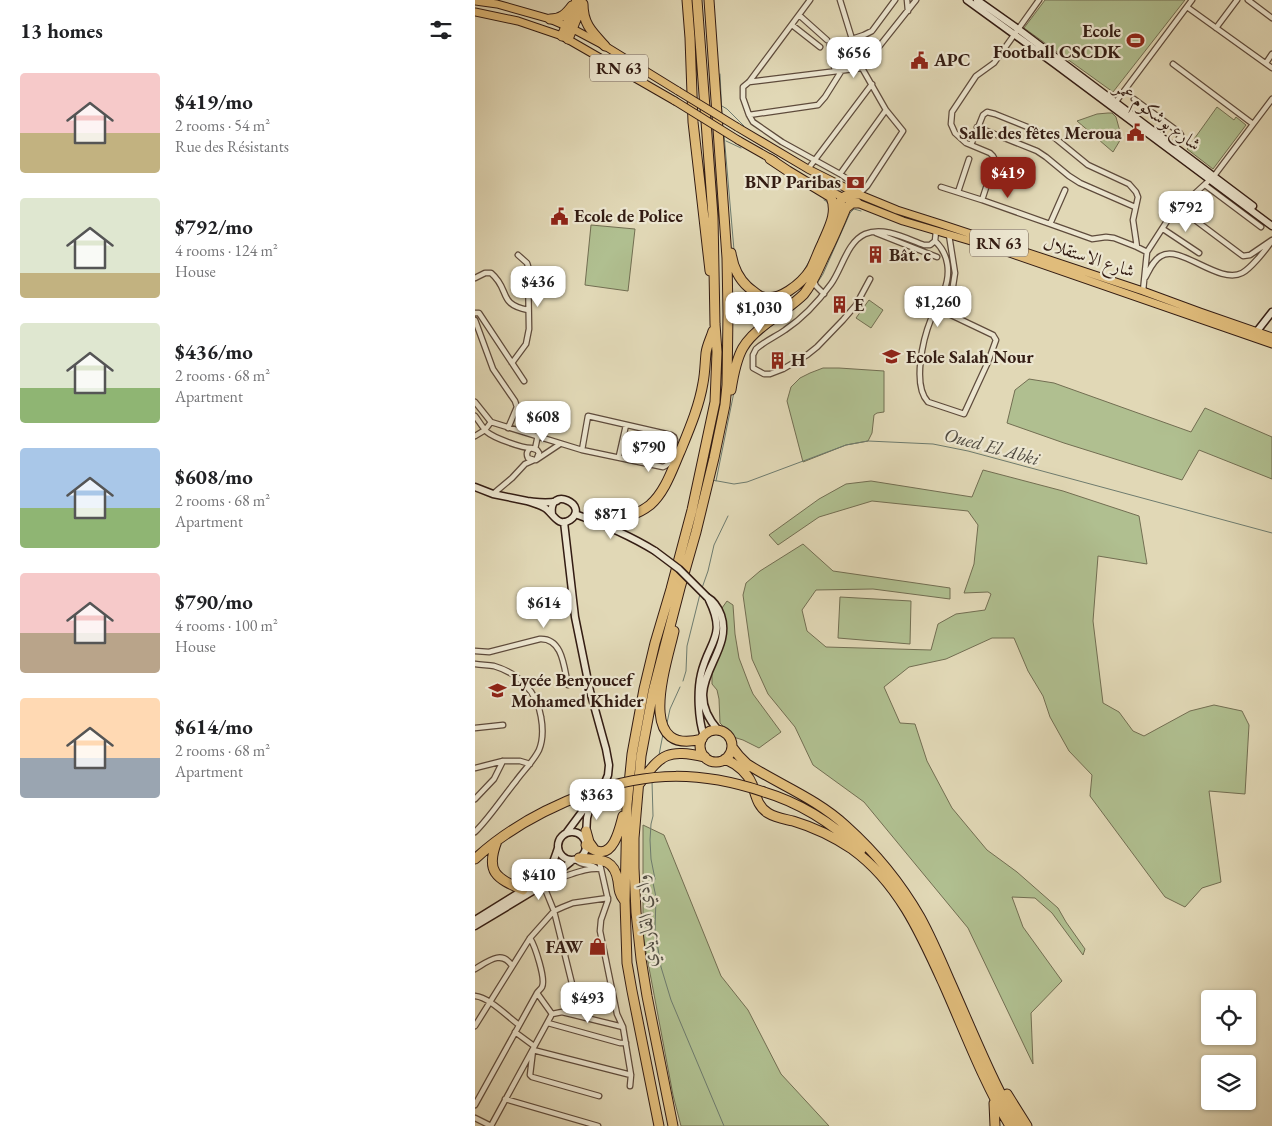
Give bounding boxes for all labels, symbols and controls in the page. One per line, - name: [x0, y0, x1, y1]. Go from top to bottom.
- icon: filters: [427, 16, 455, 44]
- text: 13 homes: [20, 17, 103, 44]
- place label: Ecole Football CSCDK: [993, 19, 1121, 63]
- sports icon: Ecole Football CSCDK: [1125, 31, 1145, 51]
- pin: $656: [824, 36, 884, 79]
- text: $656: [838, 42, 870, 63]
- place label: APC: [933, 48, 970, 71]
- public building icon: APC: [910, 50, 930, 70]
- road number: RN 63: [590, 54, 648, 82]
- street label: شارع بوشكوم عمر: [1106, 74, 1206, 160]
- text: $419/mo: [175, 88, 253, 115]
- icon: home: [60, 93, 120, 153]
- text: 2 rooms · 54 m²: [175, 115, 270, 136]
- place label: Salle des fêtes Meroua: [959, 121, 1122, 144]
- public building icon: Salle des fêtes Meroua: [1126, 123, 1146, 143]
- text: Rue des Résistants: [175, 136, 289, 157]
- pin: $419: [978, 156, 1038, 199]
- text: $419: [992, 162, 1024, 183]
- place label: BNP Paribas: [745, 170, 841, 193]
- bank icon: BNP Paribas: [845, 172, 865, 192]
- pin: $792: [1156, 190, 1216, 233]
- text: $792: [1170, 196, 1202, 217]
- place label: Ecole de Police: [574, 204, 683, 227]
- public building icon: Ecole de Police: [550, 206, 570, 226]
- text: $792/mo: [175, 213, 253, 240]
- icon: home: [60, 218, 120, 278]
- road number: RN 63: [970, 230, 1028, 256]
- street label: شارع الاستقلال: [1039, 231, 1138, 286]
- text: 4 rooms · 124 m²: [175, 240, 278, 261]
- place label: Bât. c: [889, 243, 932, 266]
- building icon: Bât. c: [865, 245, 885, 265]
- text: House: [175, 261, 216, 282]
- pin: $436: [508, 266, 568, 308]
- text: $436: [522, 271, 554, 292]
- pin: $1,260: [897, 286, 979, 328]
- text: $1,260: [915, 291, 961, 312]
- pin: $1,030: [718, 292, 800, 334]
- place label: E: [854, 293, 865, 316]
- building icon: E: [830, 295, 850, 315]
- text: $1,030: [736, 297, 782, 318]
- text: $436/mo: [175, 338, 253, 365]
- icon: home: [60, 343, 120, 403]
- place label: Ecole Salah Nour: [906, 345, 1034, 368]
- school or university icon: Ecole Salah Nour: [882, 347, 902, 367]
- place label: H: [791, 348, 806, 371]
- building icon: H: [767, 350, 787, 370]
- text: 2 rooms · 68 m²: [175, 365, 270, 386]
- text: Apartment: [175, 386, 243, 407]
- pin: $608: [513, 400, 573, 443]
- text: $608: [527, 406, 559, 427]
- water label: Oued El Abki: [941, 422, 1044, 472]
- pin: $790: [619, 430, 679, 473]
- text: $790: [633, 436, 665, 457]
- text: $608/mo: [175, 463, 253, 490]
- icon: home: [60, 468, 120, 528]
- text: 2 rooms · 68 m²: [175, 490, 270, 511]
- pin: $871: [581, 498, 641, 540]
- text: $871: [595, 503, 627, 524]
- text: Apartment: [175, 511, 243, 532]
- pin: $614: [514, 586, 574, 629]
- text: $790/mo: [175, 588, 253, 615]
- text: $614: [528, 592, 560, 613]
- icon: home: [60, 593, 120, 653]
- text: 4 rooms · 100 m²: [175, 615, 278, 636]
- text: House: [175, 636, 216, 657]
- place label: Lycée Benyoucef Mohamed Khider: [511, 668, 644, 712]
- school or university icon: Lycée Benyoucef Mohamed Khider: [487, 680, 507, 700]
- text: $614/mo: [175, 713, 253, 740]
- icon: home: [60, 718, 120, 778]
- text: 2 rooms · 68 m²: [175, 740, 270, 761]
- text: Apartment: [175, 761, 243, 782]
- pin: $363: [567, 778, 627, 821]
- text: $363: [581, 784, 613, 805]
- pin: $410: [509, 858, 569, 901]
- text: $410: [523, 864, 555, 885]
- water label: وادي القاريدي: [629, 873, 665, 969]
- place label: FAW: [546, 935, 584, 958]
- shop icon: FAW: [587, 937, 607, 957]
- pin: $493: [558, 982, 618, 1024]
- text: $493: [572, 987, 604, 1008]
- map controls: [1201, 990, 1256, 1110]
- button: locate: [1201, 990, 1256, 1045]
- button: layers: [1201, 1055, 1256, 1110]

